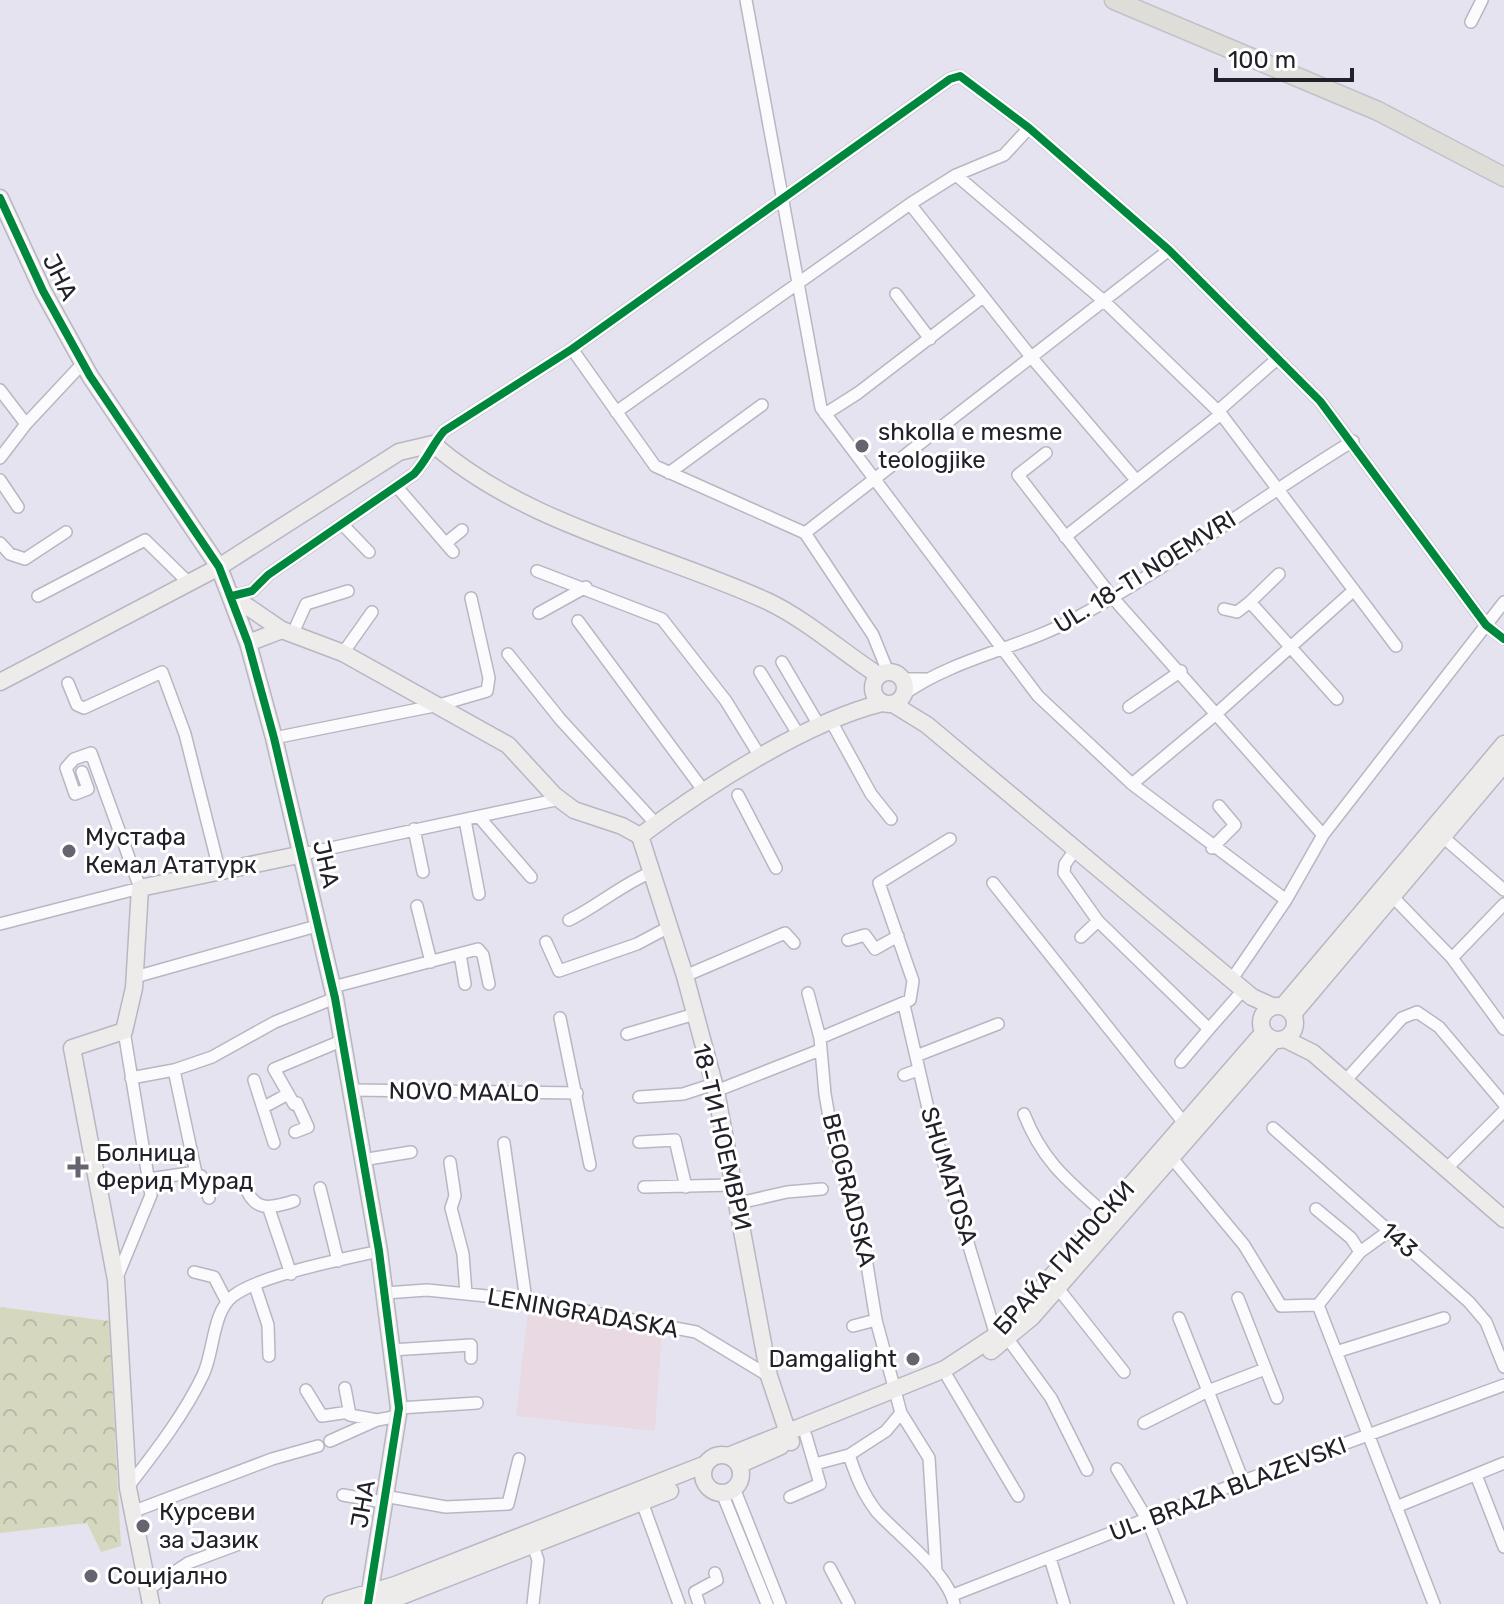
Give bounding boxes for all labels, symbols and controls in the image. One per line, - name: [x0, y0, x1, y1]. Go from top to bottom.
- scale bar: [1216, 32, 1352, 82]
- text: 100 m: [1228, 46, 1296, 74]
- street label: ЈНА: [37, 249, 83, 305]
- place label: shkolla e mesme teologjike: [878, 418, 1062, 474]
- marker: shkolla e mesme teologjike: [853, 437, 871, 455]
- street label: UL. 18-TI NOEMVRI: [1049, 505, 1241, 639]
- place label: Мустафа Кемал Ататурк: [85, 823, 257, 879]
- street label: ЈНА: [307, 837, 345, 891]
- marker: Мустафа Кемал Ататурк: [60, 842, 78, 860]
- street label: 18-ТИ НОЕМВРИ: [687, 1041, 757, 1233]
- street label: NOVO MAALO: [388, 1077, 540, 1107]
- street label: SHUMATOSA: [915, 1104, 983, 1248]
- street label: BEOGRADSKA: [816, 1111, 882, 1269]
- place label: Болница Ферид Мурад: [96, 1139, 253, 1195]
- marker: Болница Ферид Мурад: [67, 1156, 89, 1178]
- street label: БРАЌА ГИНОСКИ: [988, 1175, 1140, 1341]
- street label: 143: [1375, 1216, 1423, 1264]
- street label: LENINGRADASKA: [485, 1282, 681, 1344]
- place label: Damgalight: [769, 1345, 897, 1373]
- marker: Damgalight: [904, 1350, 922, 1368]
- street label: UL. BRAZA BLAZEVSKI: [1106, 1431, 1350, 1547]
- street label: ЈНА: [345, 1478, 381, 1530]
- place label: Курсеви за Јазик: [159, 1498, 259, 1554]
- marker: Курсеви за Јазик: [134, 1517, 152, 1535]
- place label: Социјално: [107, 1562, 228, 1590]
- marker: Социјално: [82, 1567, 100, 1585]

